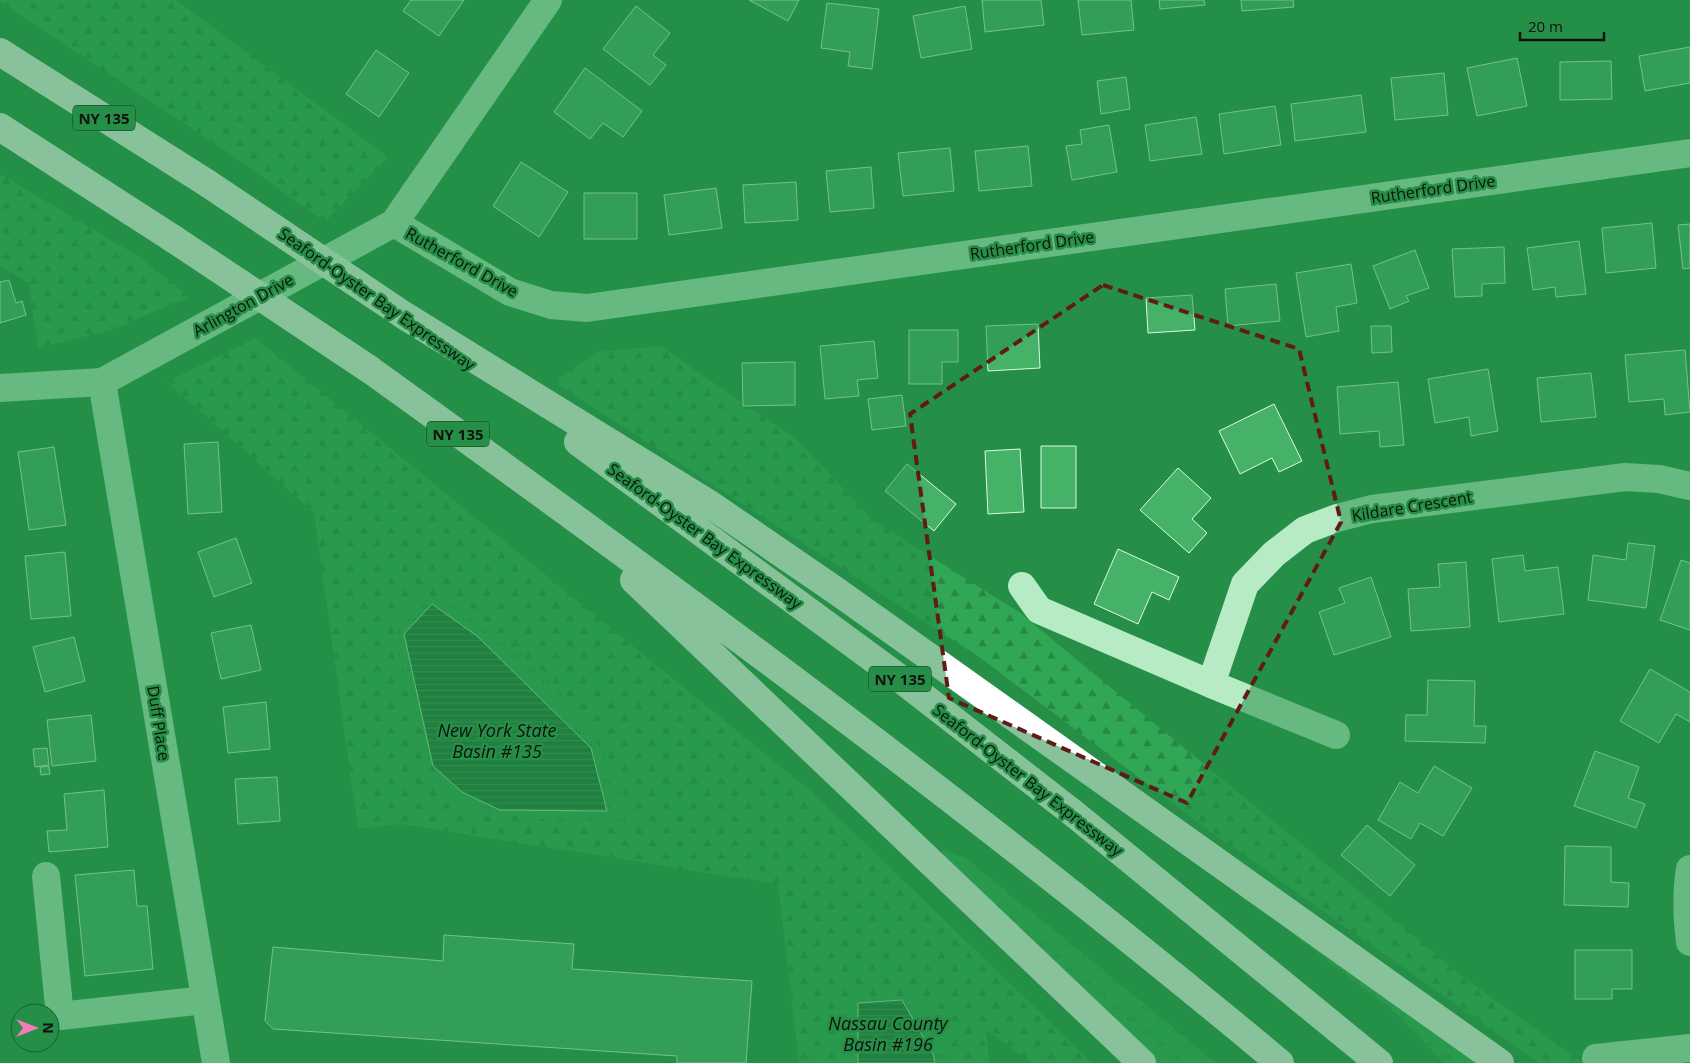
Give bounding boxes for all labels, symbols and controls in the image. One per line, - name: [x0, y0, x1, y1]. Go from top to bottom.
- scale bar: [1520, 10, 1604, 42]
- text: 20 m: [1528, 16, 1563, 36]
- road number: NY 135: [73, 106, 135, 130]
- street label: Rutherford Drive: [1369, 169, 1497, 209]
- street label: Rutherford Drive: [402, 222, 522, 302]
- street label: Seaford-Oyster Bay Expressway: [274, 223, 480, 376]
- street label: Rutherford Drive: [968, 225, 1096, 265]
- street label: Arlington Drive: [189, 268, 297, 342]
- road number: NY 135: [427, 422, 489, 446]
- street label: Seaford-Oyster Bay Expressway: [603, 458, 807, 615]
- street label: Kildare Crescent: [1350, 486, 1474, 526]
- road number: NY 135: [869, 666, 931, 692]
- street label: Duff Place: [142, 684, 176, 762]
- street label: Seaford-Oyster Bay Expressway: [929, 699, 1128, 862]
- water label: New York State Basin #135: [437, 718, 557, 763]
- north arrow: [10, 1003, 60, 1053]
- water label: Nassau County Basin #196: [828, 1011, 949, 1056]
- text: N: [39, 1022, 58, 1034]

